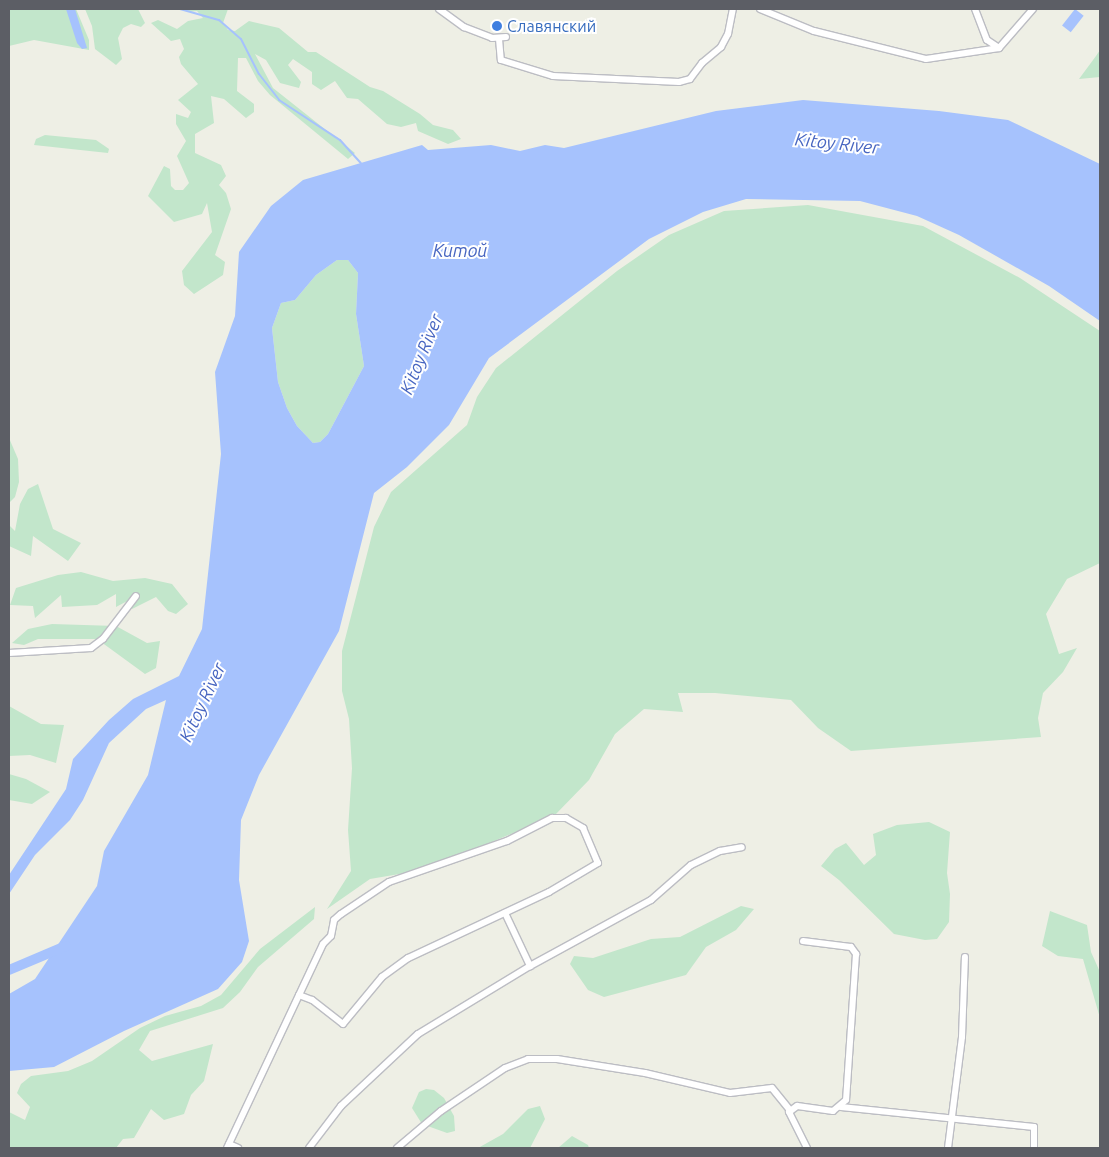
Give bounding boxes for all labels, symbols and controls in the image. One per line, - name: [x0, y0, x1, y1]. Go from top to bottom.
- place label: Славянский: [507, 16, 596, 36]
- marker: Славянский: [491, 20, 503, 32]
- water label: Kitoy River: [794, 128, 880, 158]
- water label: Китой: [433, 239, 487, 261]
- water label: Kitoy River: [395, 311, 447, 397]
- water label: Kitoy River: [174, 659, 230, 745]

